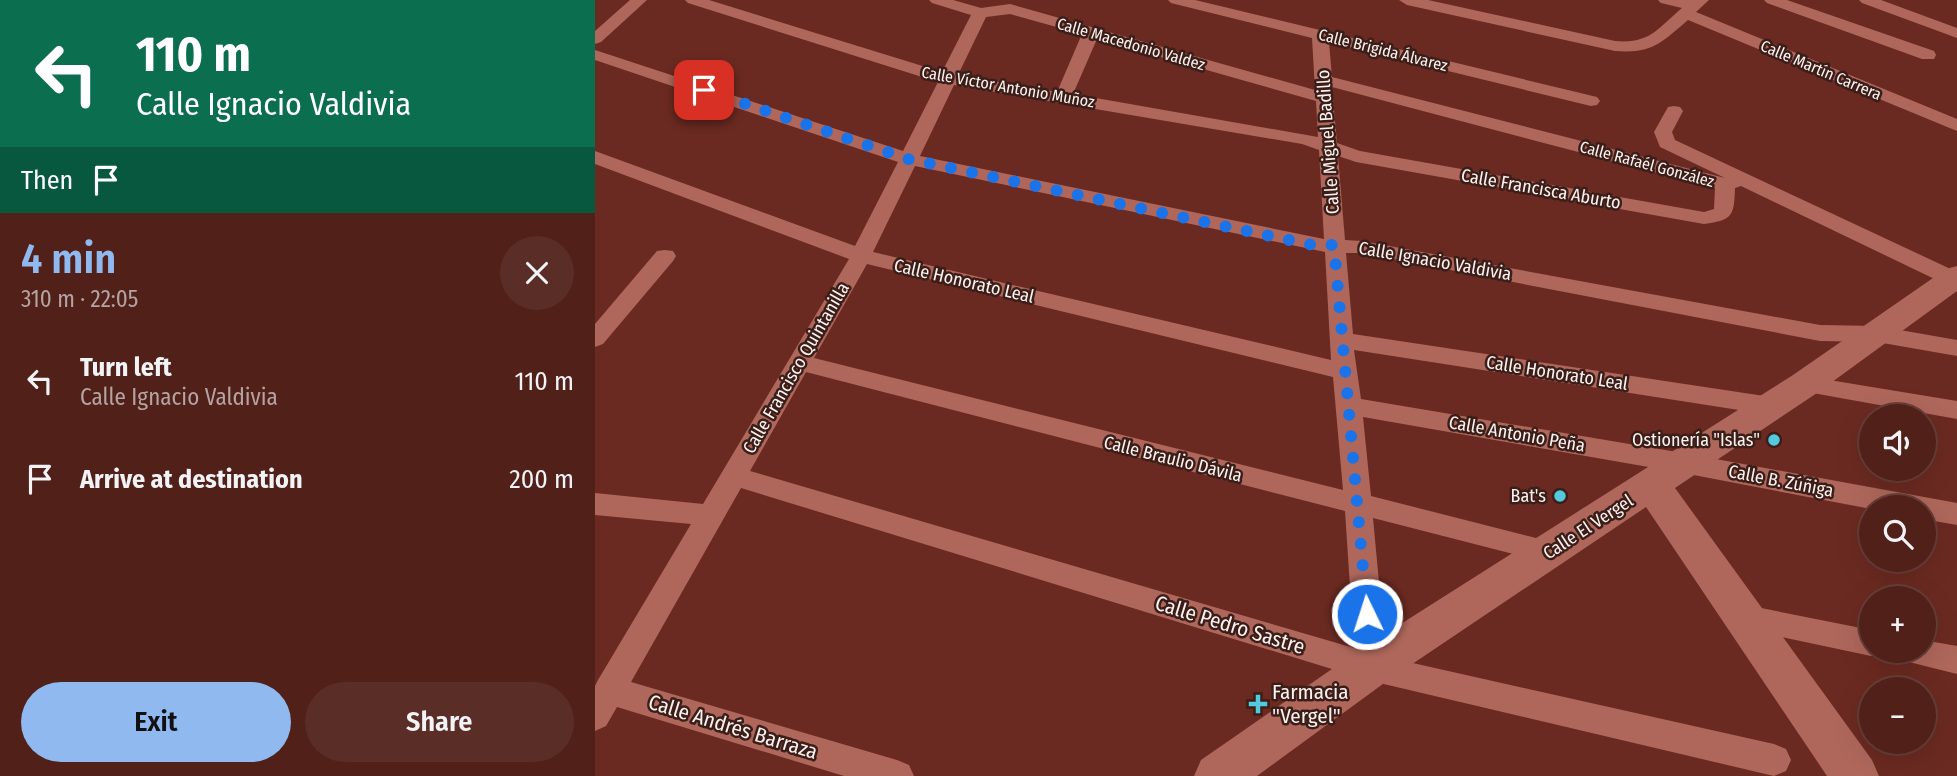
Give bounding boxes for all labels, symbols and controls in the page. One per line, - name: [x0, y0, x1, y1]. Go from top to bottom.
- street label: Calle Macedonio Valdez: [1055, 14, 1207, 74]
- text: 110 m: [136, 25, 251, 84]
- street label: Calle Brigida Álvarez: [1317, 25, 1449, 75]
- icon: left: [21, 28, 112, 119]
- street label: Calle Martín Carrera: [1758, 36, 1884, 104]
- pin: [674, 60, 734, 120]
- street label: Calle Víctor Antonio Muñoz: [920, 62, 1096, 112]
- street label: Calle Miguel Badillo: [1312, 69, 1344, 215]
- icon: arrive: [685, 71, 723, 109]
- text: Calle Ignacio Valdivia: [136, 85, 411, 123]
- street label: Calle Rafaél González: [1578, 137, 1716, 191]
- icon: arrive: [87, 161, 125, 199]
- street label: Calle Francisca Aburto: [1459, 164, 1623, 214]
- text: Then: [21, 165, 73, 196]
- text: 4 min: [21, 234, 116, 284]
- button: close: [500, 236, 574, 310]
- street label: Calle Ignacio Valdivia: [1357, 237, 1513, 285]
- street label: Calle Honorato Leal: [892, 254, 1036, 308]
- street label: Calle Francisco Quintanilla: [738, 278, 854, 458]
- text: 310 m · 22:05: [21, 285, 138, 313]
- street label: Calle Honorato Leal: [1485, 351, 1630, 395]
- text: Turn left: [80, 352, 172, 383]
- icon: left: [21, 362, 59, 400]
- text: 110 m: [514, 366, 574, 397]
- text: Calle Ignacio Valdivia: [80, 383, 278, 411]
- map controls: [1859, 404, 1936, 754]
- button: sound: [1859, 404, 1936, 481]
- street label: Calle Antonio Peña: [1447, 411, 1587, 457]
- place label: Ostionería "Islas": [1632, 429, 1760, 451]
- street label: Calle Braulio Dávila: [1102, 431, 1245, 487]
- marker: Ostionería "Islas": [1766, 432, 1782, 448]
- icon: arrive: [21, 460, 59, 498]
- street label: Calle B. Zúñiga: [1727, 460, 1836, 502]
- text: Arrive at destination: [80, 464, 303, 495]
- text: 200 m: [509, 464, 574, 495]
- place label: Bat's: [1511, 485, 1546, 507]
- marker: Bat's: [1552, 488, 1568, 504]
- street label: Calle El Vergel: [1539, 490, 1637, 564]
- button: search: [1859, 495, 1936, 572]
- position arrow: [1330, 577, 1404, 651]
- button: +: [1859, 586, 1936, 663]
- street label: Calle Pedro Sastre: [1152, 590, 1308, 660]
- button: −: [1859, 677, 1936, 754]
- place label: Farmacia "Vergel": [1272, 679, 1349, 729]
- button: Exit: [21, 682, 291, 762]
- button: Share: [305, 682, 574, 762]
- street label: Calle Andrés Barraza: [645, 689, 821, 765]
- marker: Farmacia "Vergel": [1250, 696, 1266, 712]

